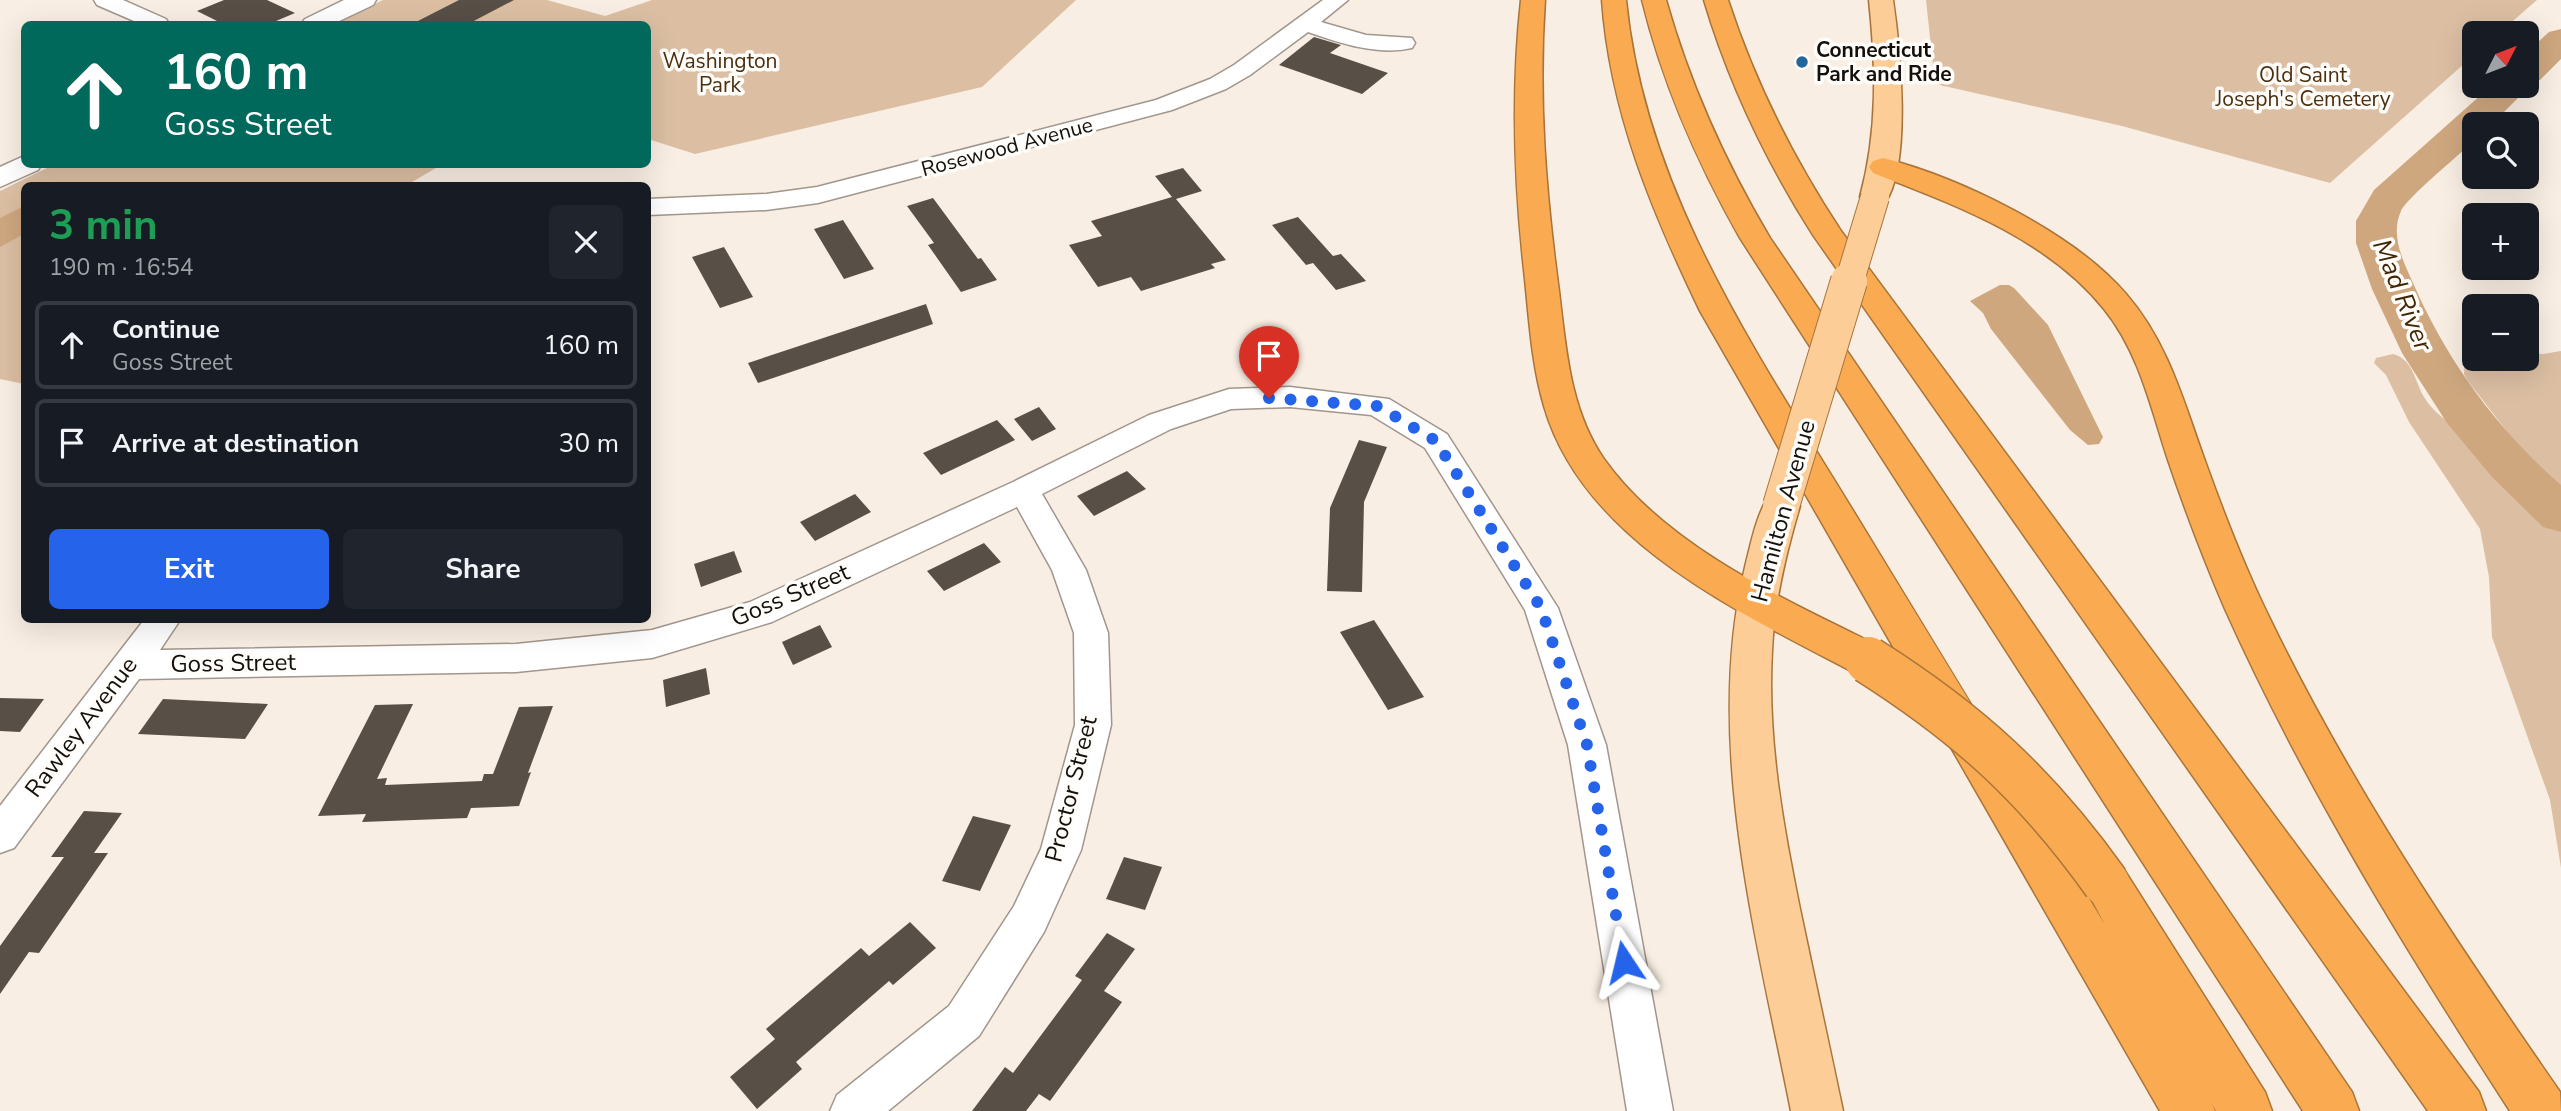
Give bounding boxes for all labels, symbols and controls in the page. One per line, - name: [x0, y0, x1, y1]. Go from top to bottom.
- north arrow: [2462, 21, 2539, 98]
- map controls: [2462, 21, 2539, 371]
- place label: Connecticut Park and Ride: [1816, 36, 1952, 88]
- text: 160 m: [164, 39, 308, 106]
- park label: Washington Park: [662, 47, 778, 99]
- icon: ahead: [49, 49, 140, 140]
- marker: Connecticut Park and Ride: [1794, 54, 1810, 70]
- park label: Old Saint Joseph's Cemetery: [2214, 61, 2391, 113]
- text: Goss Street: [164, 103, 331, 146]
- street label: Rosewood Avenue: [918, 111, 1096, 183]
- button: search: [2462, 112, 2539, 189]
- text: 3 min: [49, 197, 158, 254]
- button: +: [2462, 203, 2539, 280]
- button: close: [549, 205, 623, 279]
- water label: Mad River: [2364, 234, 2441, 357]
- text: 190 m · 16:54: [49, 252, 194, 283]
- button: −: [2462, 294, 2539, 371]
- text: Continue: [112, 312, 220, 347]
- icon: ahead: [53, 326, 91, 364]
- pin: [1239, 326, 1299, 398]
- text: 160 m: [543, 328, 619, 363]
- icon: arrive: [1250, 337, 1288, 375]
- text: Goss Street: [112, 347, 232, 378]
- street label: Hamilton Avenue: [1743, 416, 1823, 606]
- icon: arrive: [53, 424, 91, 462]
- text: Arrive at destination: [112, 426, 359, 461]
- text: 30 m: [559, 426, 619, 461]
- button: Exit: [49, 529, 329, 609]
- button: Share: [343, 529, 623, 609]
- street label: Goss Street: [726, 556, 855, 634]
- street label: Goss Street: [170, 646, 297, 680]
- street label: Rawley Avenue: [17, 650, 145, 804]
- street label: Proctor Street: [1037, 712, 1105, 866]
- position arrow: [1587, 925, 1661, 999]

